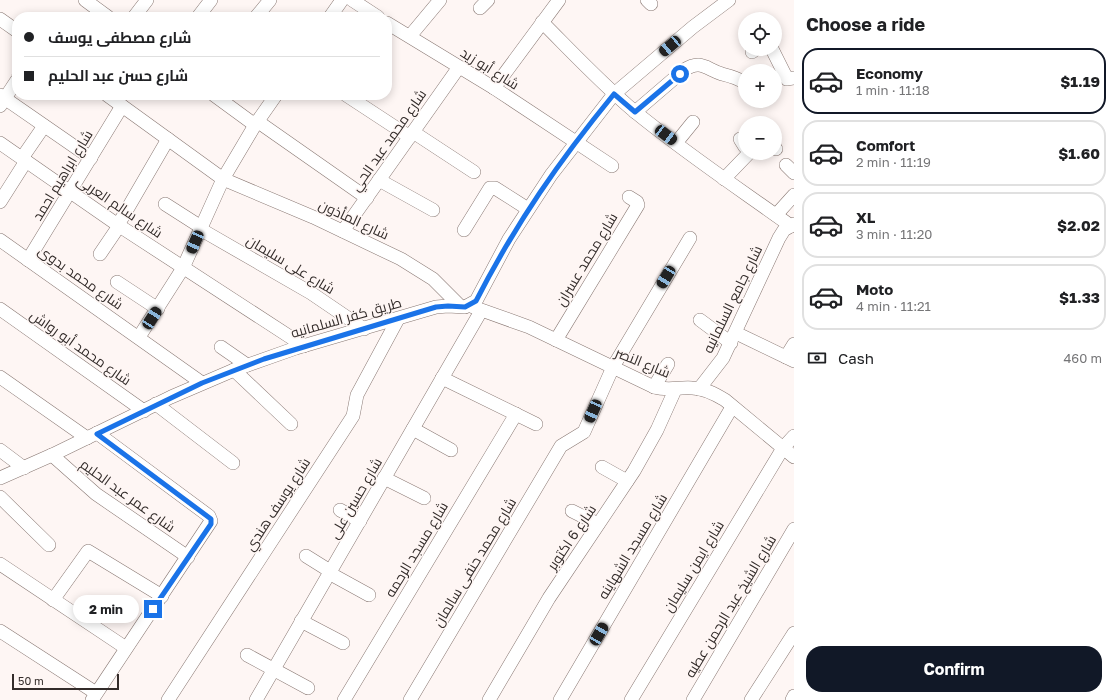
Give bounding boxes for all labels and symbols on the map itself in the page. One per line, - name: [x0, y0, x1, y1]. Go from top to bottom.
- car: [657, 34, 683, 58]
- street label: شارع أبو زيد: [457, 43, 522, 93]
- route start: [671, 65, 689, 83]
- street label: شارع محمد عبد الحي: [347, 86, 433, 196]
- car: [653, 123, 679, 147]
- street label: شارع ابراهيم احمد: [28, 127, 97, 224]
- street label: شارع سالم العربى: [73, 171, 166, 243]
- street label: شارع المأذون: [316, 195, 392, 244]
- street label: شارع محمد عسران: [551, 209, 621, 309]
- car: [185, 229, 205, 255]
- street label: شارع على سليمان: [243, 231, 338, 298]
- street label: شارع محمد بدوى: [35, 241, 127, 313]
- street label: شارع جامع السلمانيه: [699, 243, 766, 356]
- car: [655, 264, 677, 290]
- street label: طريق كفر السلمانيه: [289, 293, 404, 342]
- car: [140, 305, 164, 331]
- street label: شارع محمد أبو رواش: [27, 306, 135, 389]
- street label: شارع النصر: [612, 343, 673, 382]
- car: [583, 398, 603, 424]
- street label: شارع يوسف هندي: [241, 454, 317, 556]
- street label: شارع حسين على: [325, 454, 386, 542]
- street label: شارع عمر عبد الحليم: [76, 455, 179, 537]
- street label: شارع مسجد الشهاينه: [594, 490, 671, 602]
- street label: شارع محمد حنفى سالمان: [429, 494, 520, 630]
- street label: شارع مسجد الرحمه: [381, 498, 452, 600]
- street label: شارع 6 اكتوبر: [542, 501, 600, 574]
- street label: شارع ايمن سليمان: [659, 517, 728, 615]
- street label: شارع الشيخ عبد الرحمن عطيه: [681, 532, 780, 681]
- callout: 2 min: [73, 595, 139, 623]
- route end: [144, 600, 162, 618]
- car: [588, 621, 610, 647]
- scale bar: [12, 672, 119, 691]

